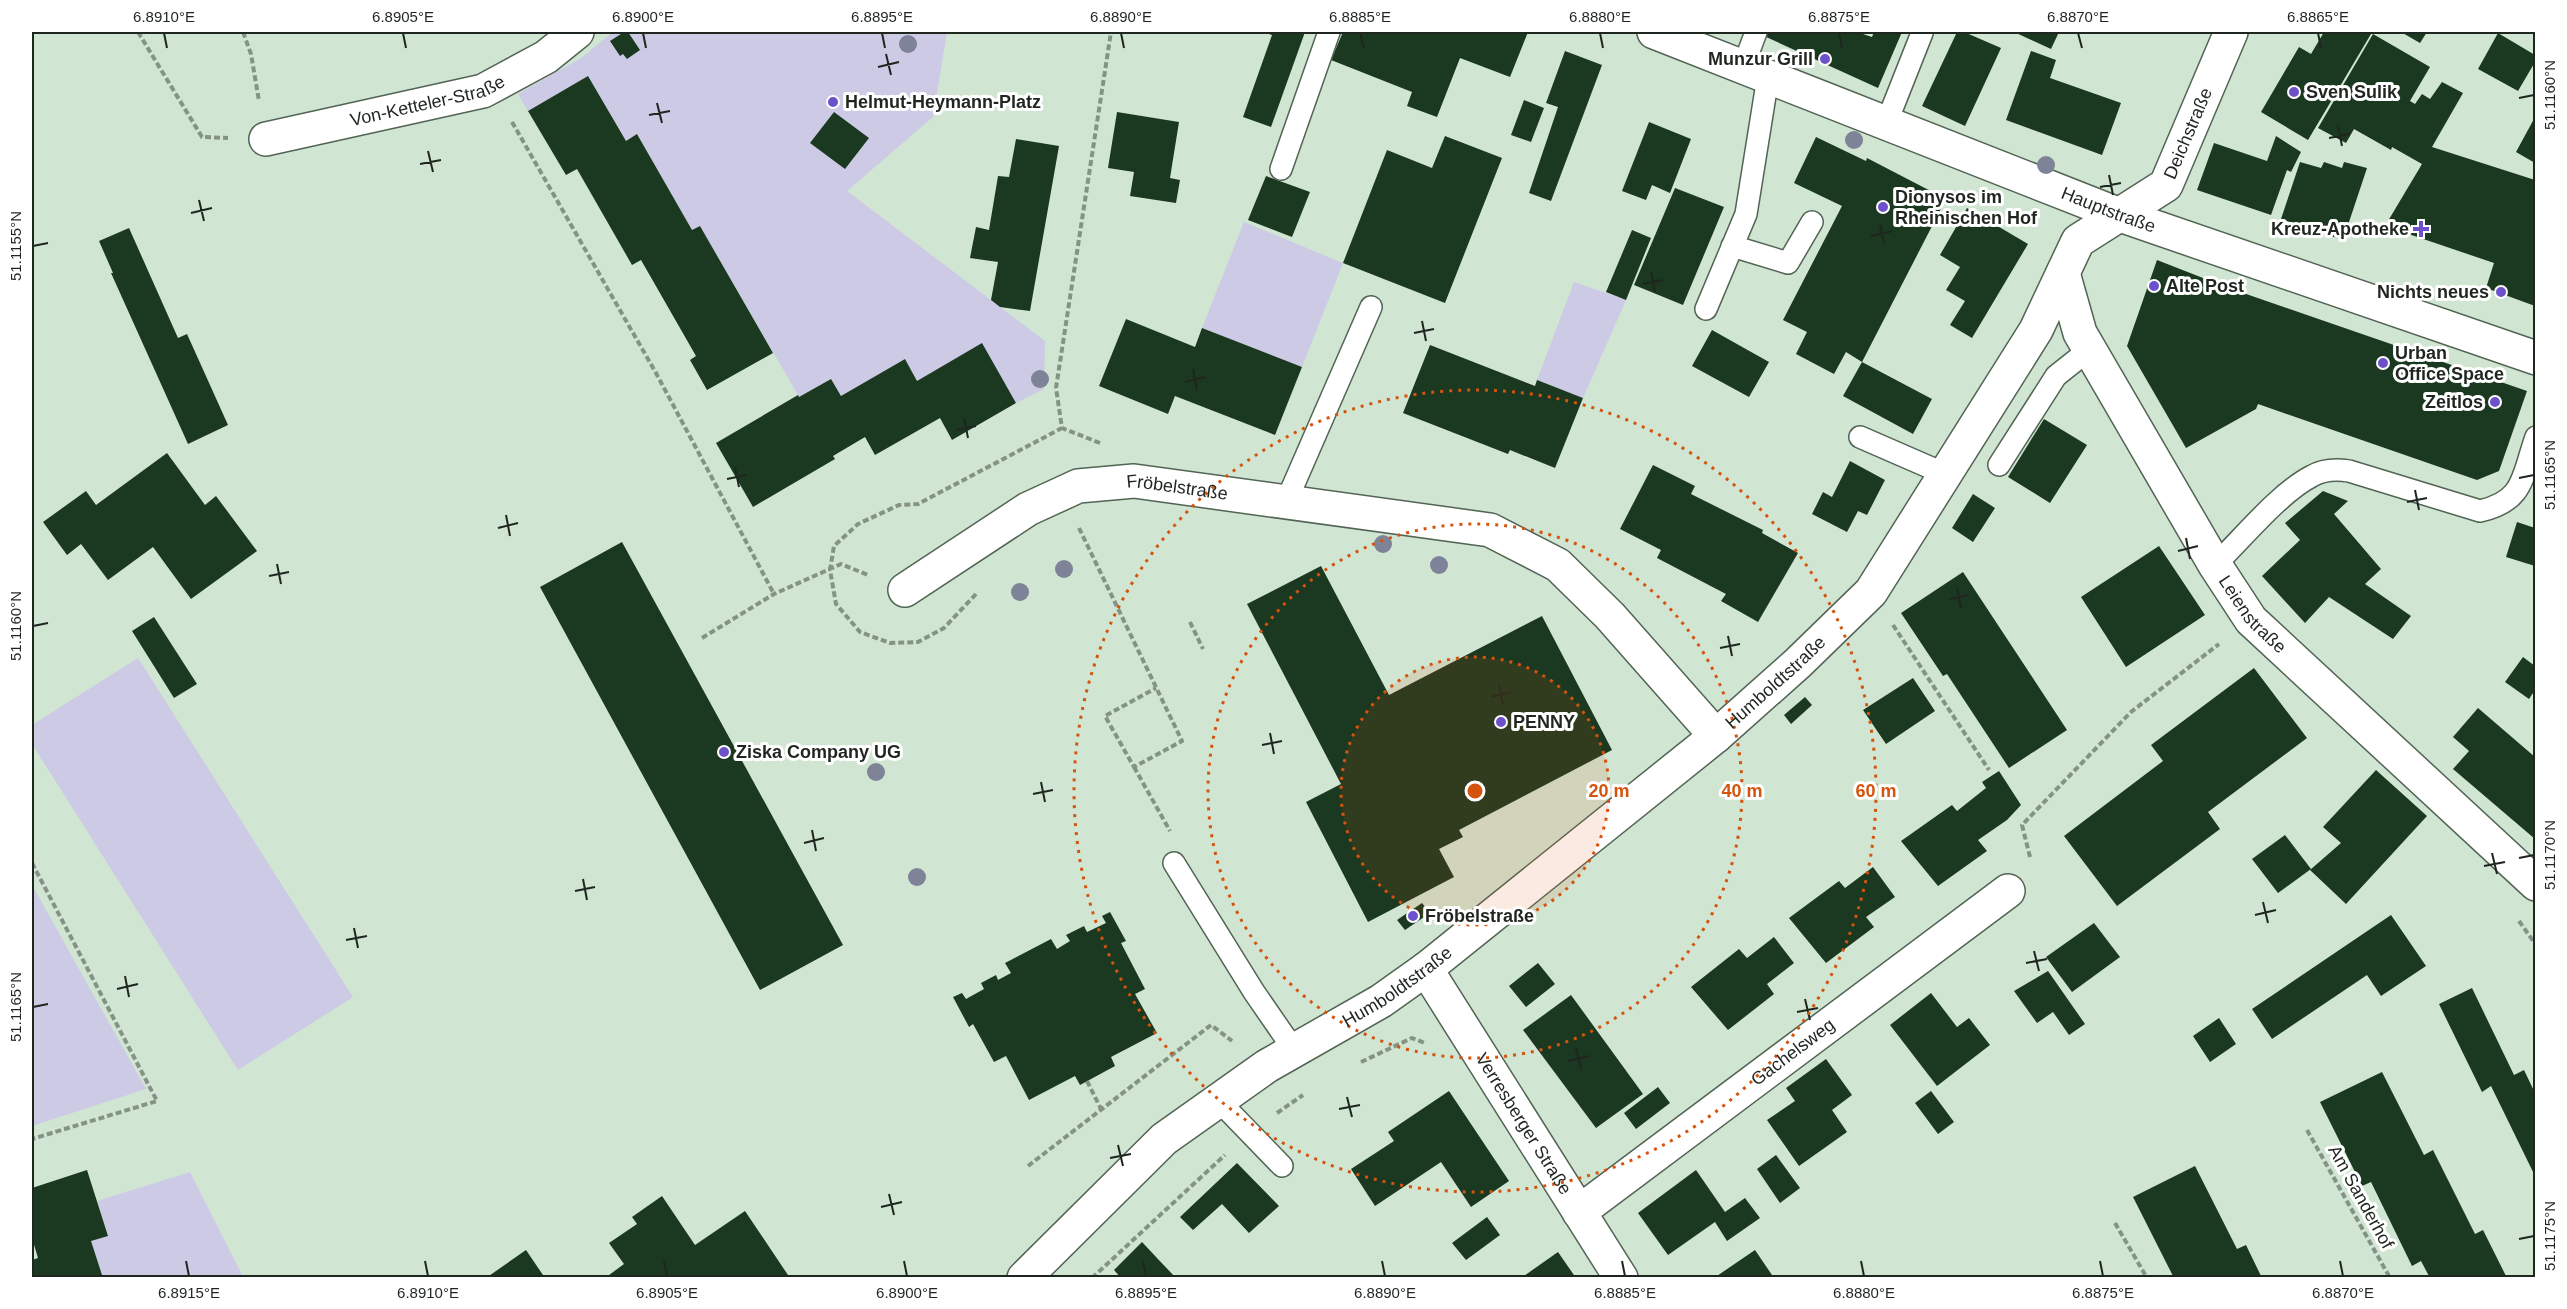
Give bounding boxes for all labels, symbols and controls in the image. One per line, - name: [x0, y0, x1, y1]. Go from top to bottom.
- text: 6.8910°E: [133, 8, 195, 25]
- text: 6.8905°E: [372, 8, 434, 25]
- text: 6.8900°E: [612, 8, 674, 25]
- text: 6.8895°E: [851, 8, 913, 25]
- text: 6.8890°E: [1090, 8, 1152, 25]
- text: 6.8885°E: [1329, 8, 1391, 25]
- text: 6.8880°E: [1569, 8, 1631, 25]
- text: 6.8875°E: [1808, 8, 1870, 25]
- text: 6.8870°E: [2047, 8, 2109, 25]
- text: 6.8865°E: [2287, 8, 2349, 25]
- place label: Munzur Grill: [1708, 49, 1813, 69]
- marker: Munzur Grill: [1818, 52, 1832, 66]
- text: 51.1160°N: [2541, 60, 2558, 130]
- street label: Von-Ketteler-Straße: [348, 71, 508, 130]
- place label: Sven Sulik: [2306, 82, 2398, 102]
- street label: Deichstraße: [2160, 85, 2216, 182]
- marker: Sven Sulik: [2287, 85, 2301, 99]
- place label: Helmut-Heymann-Platz: [845, 92, 1041, 112]
- marker: Helmut-Heymann-Platz: [826, 95, 840, 109]
- street label: Hauptstraße: [2058, 183, 2158, 236]
- place label: Dionysos im Rheinischen Hof: [1895, 187, 2038, 228]
- marker: Dionysos im Rheinischen Hof: [1876, 200, 1890, 214]
- text: 51.1155°N: [7, 211, 24, 281]
- place label: Kreuz-Apotheke: [2271, 219, 2409, 239]
- marker: Kreuz-Apotheke: [2414, 222, 2428, 236]
- place label: Alte Post: [2166, 276, 2244, 296]
- marker: Alte Post: [2147, 279, 2161, 293]
- place label: Nichts neues: [2377, 282, 2489, 302]
- marker: Nichts neues: [2494, 285, 2508, 299]
- place label: Urban Office Space: [2395, 343, 2504, 384]
- marker: Urban Office Space: [2376, 356, 2390, 370]
- place label: Zeitlos: [2425, 392, 2483, 412]
- marker: Zeitlos: [2488, 395, 2502, 409]
- text: 51.1165°N: [2541, 440, 2558, 510]
- street label: Fröbelstraße: [1126, 471, 1229, 504]
- street label: Leienstraße: [2215, 572, 2290, 657]
- text: 51.1160°N: [7, 591, 24, 661]
- street label: Humboldtstraße: [1721, 632, 1830, 733]
- place label: PENNY: [1513, 712, 1575, 732]
- marker: PENNY: [1494, 715, 1508, 729]
- place label: Ziska Company UG: [736, 742, 901, 762]
- marker: Ziska Company UG: [717, 745, 731, 759]
- centre of rings: [1465, 781, 1485, 801]
- text: 20 m: [1588, 781, 1630, 801]
- text: 40 m: [1721, 781, 1763, 801]
- text: 60 m: [1855, 781, 1897, 801]
- text: 51.1170°N: [2541, 820, 2558, 890]
- place label: Fröbelstraße: [1425, 906, 1534, 926]
- marker: Fröbelstraße: [1406, 909, 1420, 923]
- street label: Humboldtstraße: [1339, 942, 1456, 1031]
- text: 51.1165°N: [7, 972, 24, 1042]
- street label: Gachelsweg: [1747, 1014, 1838, 1090]
- street label: Verresberger Straße: [1472, 1049, 1576, 1198]
- street label: Am Sanderhof: [2324, 1142, 2398, 1253]
- text: 51.1175°N: [2541, 1201, 2558, 1271]
- text: 6.8915°E: [158, 1284, 220, 1301]
- text: 6.8910°E: [397, 1284, 459, 1301]
- text: 6.8905°E: [636, 1284, 698, 1301]
- text: 6.8900°E: [876, 1284, 938, 1301]
- text: 6.8895°E: [1115, 1284, 1177, 1301]
- text: 6.8890°E: [1354, 1284, 1416, 1301]
- text: 6.8885°E: [1594, 1284, 1656, 1301]
- text: 6.8880°E: [1833, 1284, 1895, 1301]
- text: 6.8875°E: [2072, 1284, 2134, 1301]
- text: 6.8870°E: [2312, 1284, 2374, 1301]

